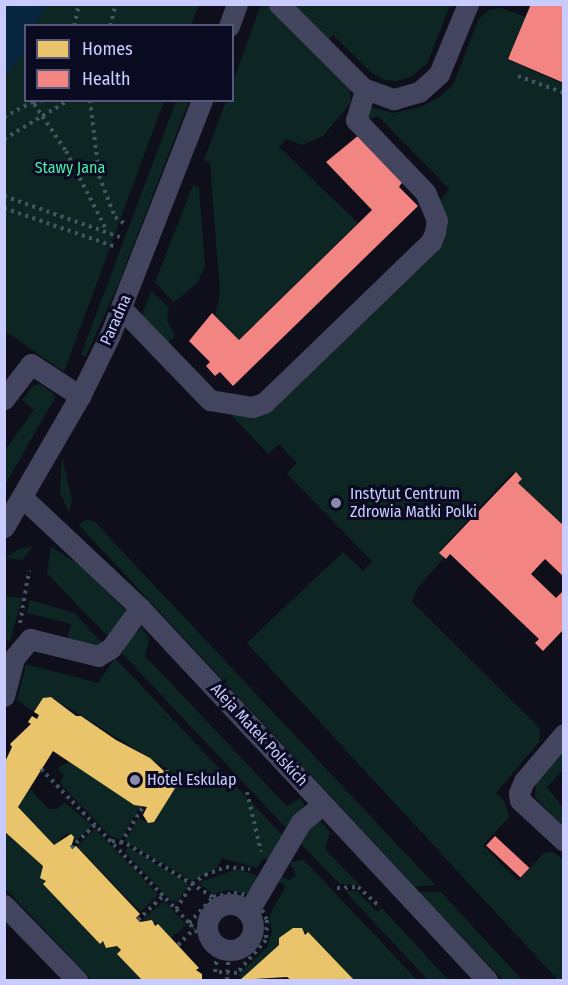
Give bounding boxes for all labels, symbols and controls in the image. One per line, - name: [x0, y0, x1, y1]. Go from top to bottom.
- legend: [24, 24, 234, 102]
- text: Homes: [82, 38, 133, 60]
- text: Health: [82, 68, 130, 90]
- park label: Stawy Jana: [35, 158, 105, 178]
- street label: Paradna: [96, 292, 136, 348]
- place label: Instytut Centrum Zdrowia Matki Polki: [350, 484, 477, 522]
- marker: Instytut Centrum Zdrowia Matki Polki: [327, 494, 345, 512]
- street label: Aleja Matek Polskich: [206, 680, 312, 790]
- place label: Hotel Eskulap: [147, 770, 236, 790]
- marker: Hotel Eskulap: [128, 773, 142, 787]

